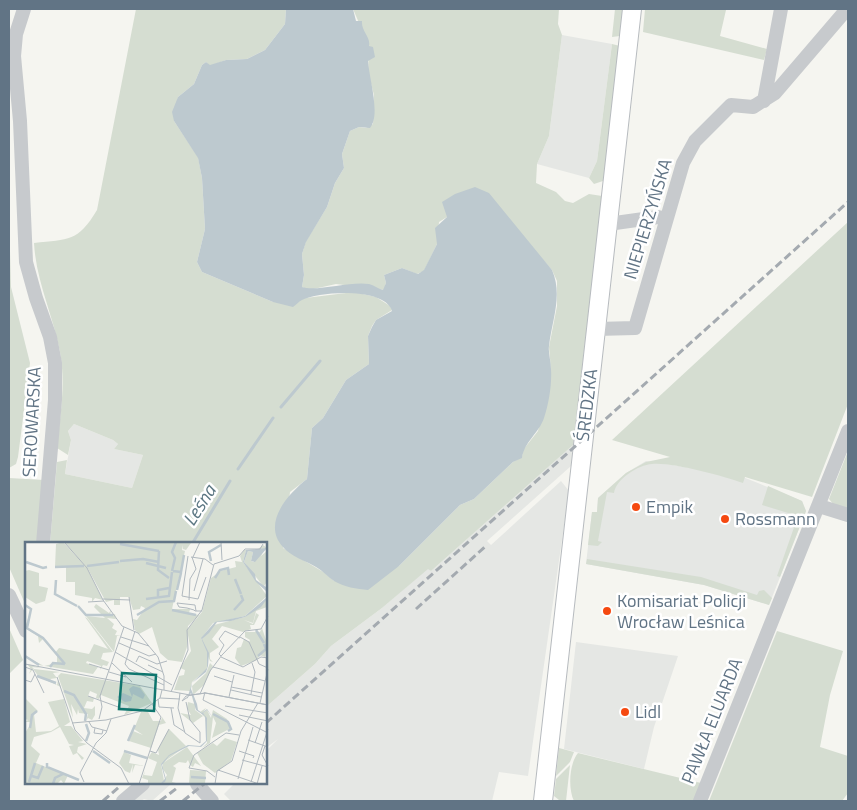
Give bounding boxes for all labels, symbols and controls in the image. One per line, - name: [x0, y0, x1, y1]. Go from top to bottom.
- street label: NIEPIERZYŃSKA: [616, 155, 679, 283]
- street label: SEROWARSKA: [15, 366, 48, 478]
- street label: ŚREDZKA: [569, 367, 604, 443]
- water label: Leśna: [175, 477, 223, 531]
- place label: Empik: [646, 493, 693, 520]
- marker: Empik: [630, 501, 642, 513]
- place label: Rossmann: [735, 505, 816, 532]
- marker: Rossmann: [719, 513, 731, 525]
- inset map: [25, 542, 268, 785]
- place label: Komisariat Policji Wrocław Leśnica: [617, 587, 746, 635]
- marker: Komisariat Policji Wrocław Leśnica: [601, 605, 613, 617]
- street label: PAWŁA ELUARDA: [674, 654, 749, 788]
- place label: Lidl: [635, 698, 661, 725]
- marker: Lidl: [619, 706, 631, 718]

